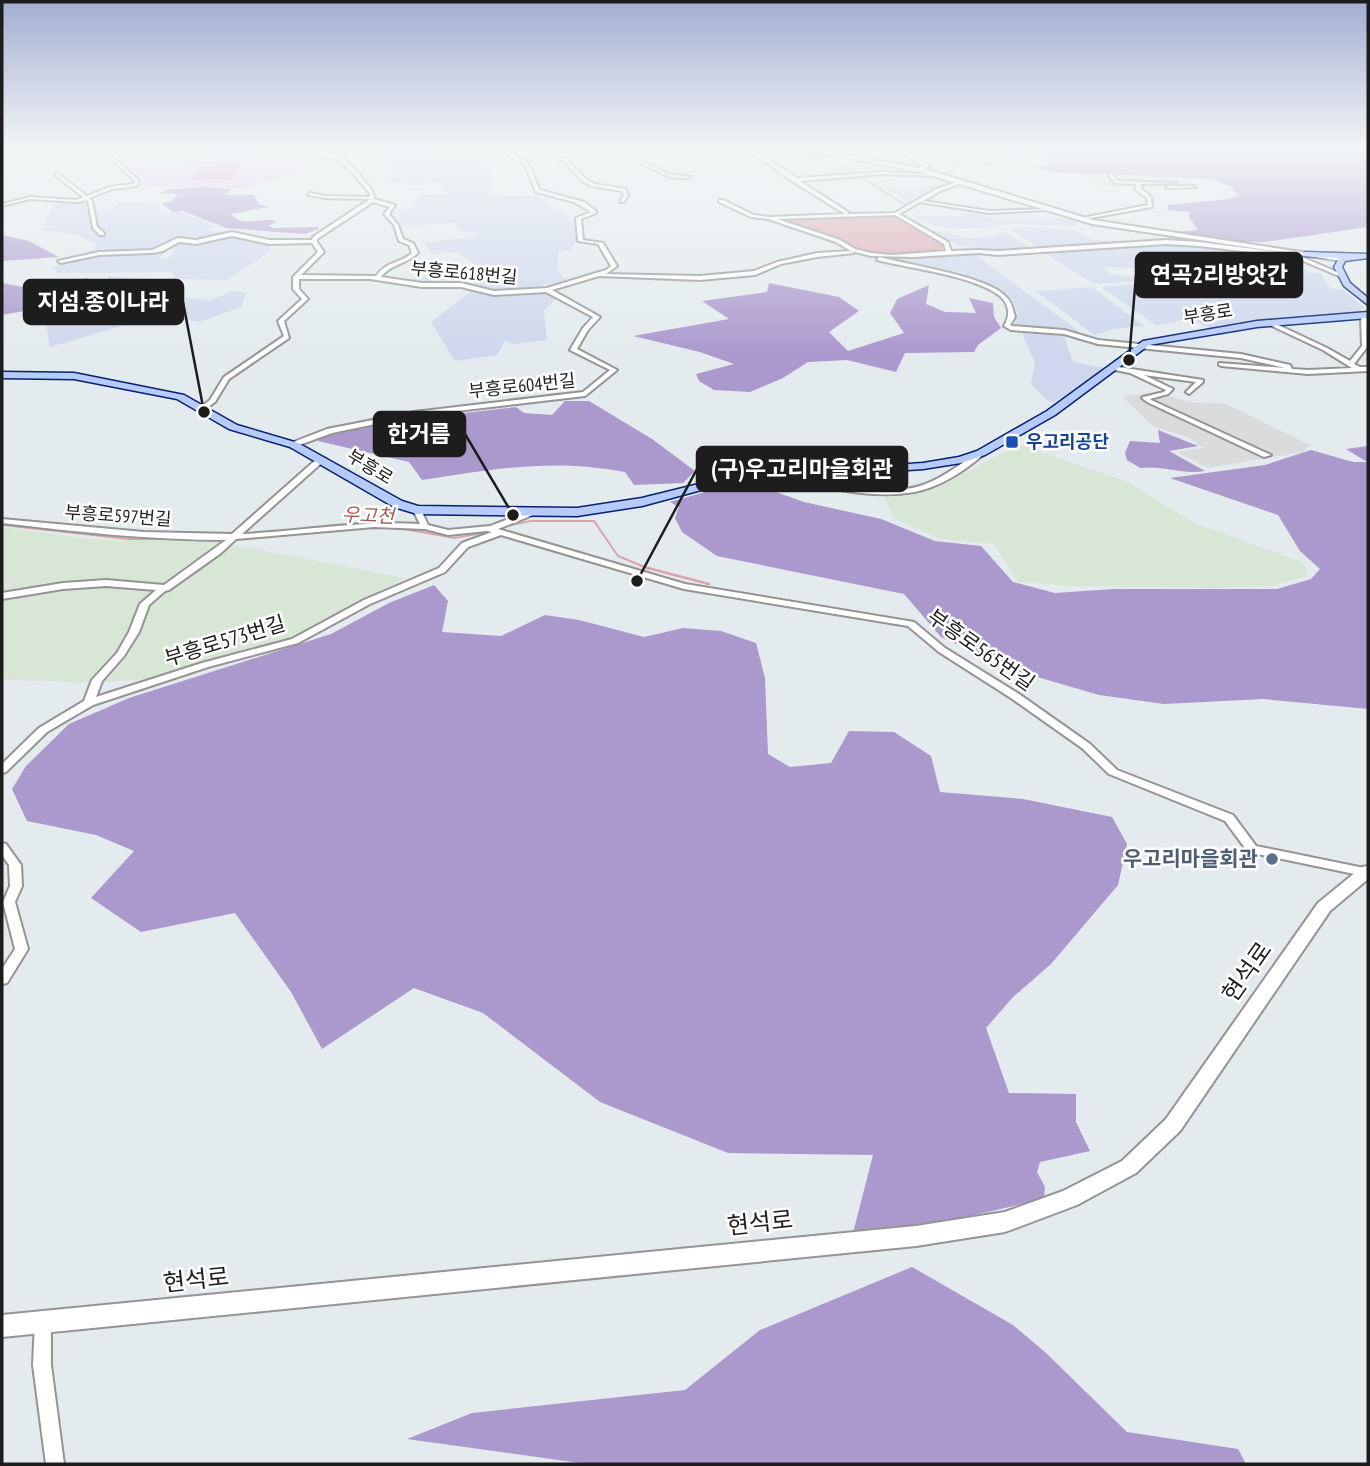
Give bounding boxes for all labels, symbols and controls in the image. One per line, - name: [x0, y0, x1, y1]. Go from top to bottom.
- callout: 연곡2리방앗간: [1136, 253, 1302, 297]
- street label: 부흥로618번길: [410, 256, 518, 289]
- text: 연곡2리방앗간: [1150, 260, 1288, 289]
- callout: 지섬.종이나라: [24, 280, 183, 324]
- text: 지섬.종이나라: [37, 287, 169, 316]
- street label: 부흥로: [1182, 298, 1234, 329]
- street label: 부흥로604번길: [467, 368, 576, 403]
- callout: 한거름: [374, 412, 465, 456]
- text: 한거름: [387, 419, 451, 448]
- place label: 우고리공단: [1026, 430, 1109, 453]
- marker: 우고리공단: [1004, 434, 1020, 450]
- street label: 부흥로: [343, 444, 397, 489]
- callout: (구)우고리마을회관: [697, 447, 907, 491]
- text: (구)우고리마을회관: [711, 454, 893, 483]
- street label: 부흥로597번길: [64, 500, 172, 531]
- water label: 우고천: [341, 502, 396, 528]
- street label: 부흥로565번길: [922, 603, 1040, 696]
- street label: 부흥로573번길: [161, 609, 289, 672]
- place label: 우고리마을회관: [1123, 845, 1258, 872]
- marker: 우고리마을회관: [1264, 851, 1280, 867]
- street label: 현석로: [1215, 936, 1278, 1008]
- street label: 현석로: [725, 1204, 795, 1241]
- street label: 현석로: [161, 1261, 231, 1298]

